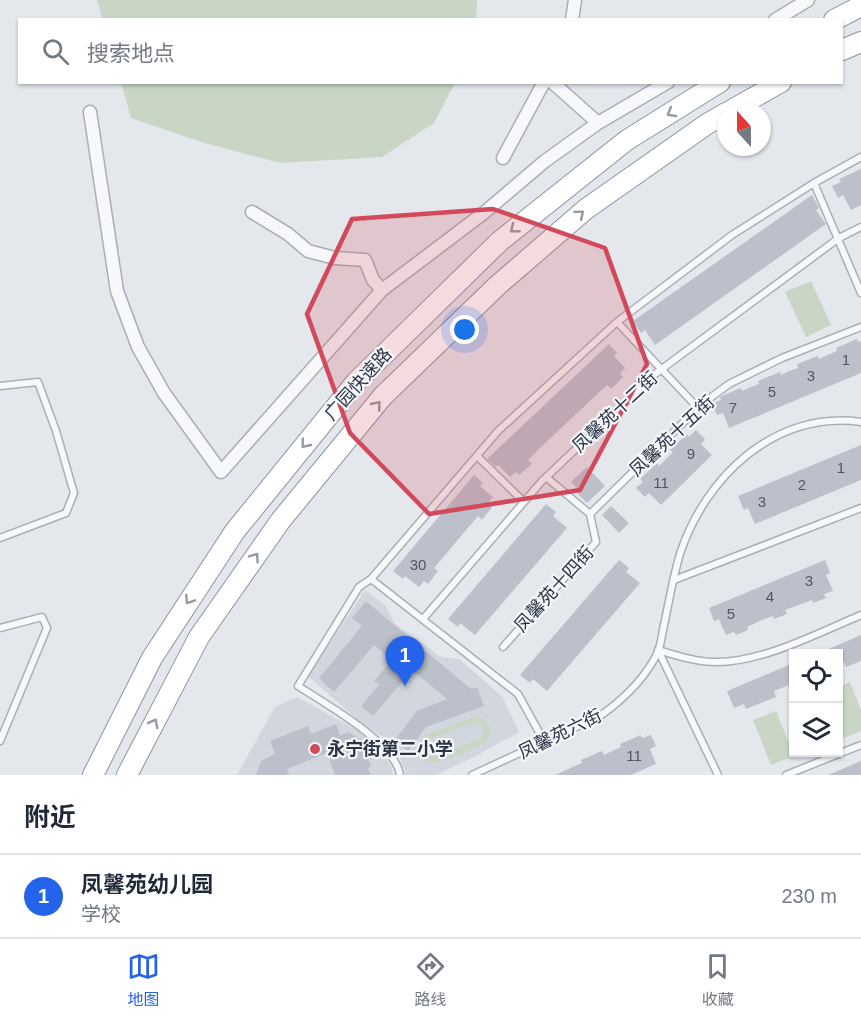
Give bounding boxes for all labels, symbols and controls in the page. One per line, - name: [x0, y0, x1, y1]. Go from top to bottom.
- search box: [18, 18, 843, 84]
- icon: search: [39, 35, 72, 68]
- text: 搜索地点: [87, 41, 175, 66]
- north arrow: [717, 102, 771, 156]
- one-way arrow: [666, 106, 677, 117]
- one-way arrow: [573, 211, 584, 222]
- one-way arrow: [510, 222, 521, 233]
- your location: [450, 315, 479, 344]
- street label: 广园快速路: [320, 344, 396, 424]
- house number: 1: [842, 351, 850, 368]
- house number: 3: [807, 367, 815, 384]
- street label: 凤馨苑十二街: [569, 368, 661, 456]
- house number: 5: [768, 383, 776, 400]
- street label: 凤馨苑十五街: [626, 392, 718, 480]
- house number: 7: [729, 399, 737, 416]
- one-way arrow: [369, 401, 380, 412]
- one-way arrow: [302, 437, 313, 448]
- house number: 9: [687, 445, 695, 462]
- house number: 1: [837, 459, 845, 476]
- house number: 11: [653, 474, 669, 491]
- house number: 2: [798, 476, 806, 493]
- house number: 3: [758, 493, 766, 510]
- street label: 凤馨苑十四街: [510, 542, 598, 636]
- one-way arrow: [248, 553, 259, 564]
- house number: 30: [410, 556, 426, 573]
- house number: 3: [805, 572, 813, 589]
- house number: 4: [766, 588, 774, 605]
- one-way arrow: [185, 594, 197, 604]
- house number: 5: [727, 605, 735, 622]
- pin: 1: [386, 636, 424, 686]
- map controls: [789, 649, 843, 757]
- button: locate: [789, 649, 843, 703]
- button: layers: [789, 703, 843, 757]
- street label: 凤馨苑六街: [515, 705, 605, 763]
- one-way arrow: [147, 719, 158, 730]
- place label: 永宁街第二小学: [327, 739, 453, 759]
- marker: 永宁街第二小学: [308, 742, 322, 756]
- house number: 11: [626, 747, 642, 764]
- text: 附近: [24, 802, 76, 832]
- text: 凤馨苑幼儿园: [81, 872, 213, 897]
- text: 1: [38, 885, 49, 907]
- text: 230 m: [781, 885, 837, 907]
- text: 学校: [81, 903, 121, 925]
- tab: 地图: [127, 950, 160, 1010]
- tab: 路线: [414, 950, 447, 1010]
- tab: 收藏: [701, 950, 734, 1010]

